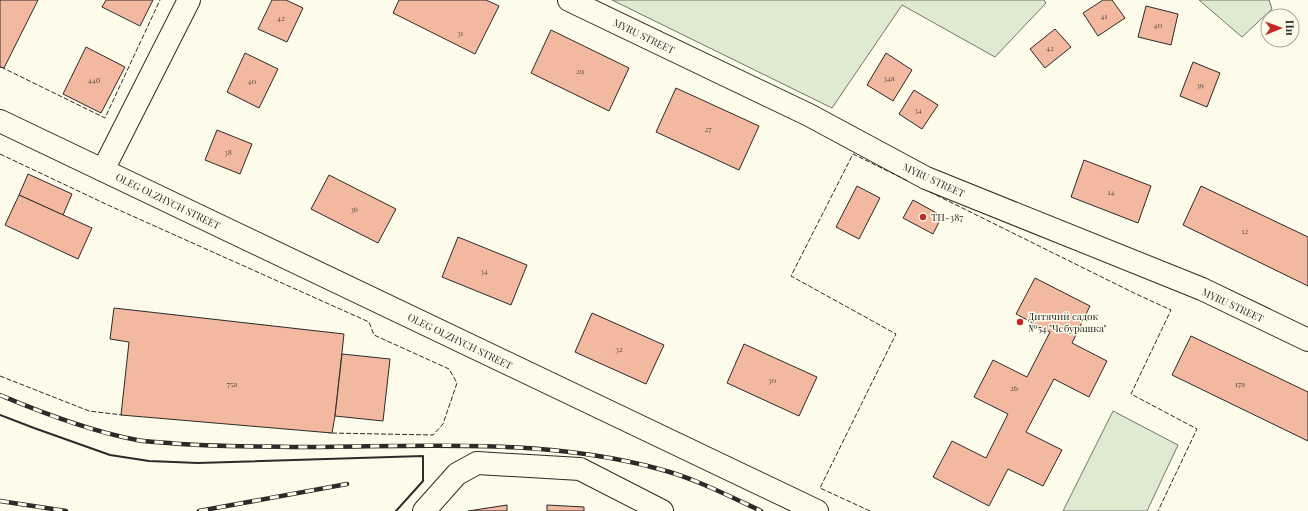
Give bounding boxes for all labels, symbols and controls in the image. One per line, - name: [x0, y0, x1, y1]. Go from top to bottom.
- north arrow: [1260, 8, 1300, 48]
- house number: 41: [1101, 10, 1107, 21]
- house number: 42: [277, 12, 285, 23]
- street label: MYRU STREET: [611, 15, 677, 57]
- house number: 40: [1154, 19, 1163, 30]
- text: Пн: [1283, 20, 1298, 36]
- house number: 31: [457, 27, 463, 38]
- house number: 42: [1046, 42, 1054, 53]
- house number: 29: [576, 65, 584, 76]
- house number: 34а: [883, 72, 895, 83]
- house number: 44б: [88, 74, 101, 85]
- house number: 40: [248, 75, 257, 86]
- house number: 39: [1196, 79, 1204, 90]
- house number: 34: [914, 104, 922, 115]
- house number: 27: [704, 123, 712, 134]
- house number: 38: [224, 146, 232, 157]
- street label: MYRU STREET: [901, 160, 967, 200]
- street label: OLEG OLZHYCH STREET: [113, 170, 223, 232]
- house number: 14: [1108, 186, 1114, 197]
- house number: 36: [350, 203, 358, 214]
- place label: ТП-387: [931, 210, 963, 224]
- marker: ТП-387: [918, 212, 928, 222]
- house number: 12: [1242, 225, 1249, 236]
- house number: 34: [480, 265, 488, 276]
- street label: MYRU STREET: [1200, 285, 1266, 325]
- place label: Дитячий садок №54 "Чебурашка": [1028, 309, 1107, 335]
- street label: OLEG OLZHYCH STREET: [405, 310, 515, 372]
- marker: Дитячий садок №54 "Чебурашка": [1015, 317, 1025, 327]
- house number: 32: [615, 343, 623, 354]
- house number: 30: [768, 374, 776, 385]
- house number: 75а: [227, 378, 237, 389]
- house number: 17а: [1235, 378, 1245, 389]
- house number: 26: [1010, 382, 1018, 393]

